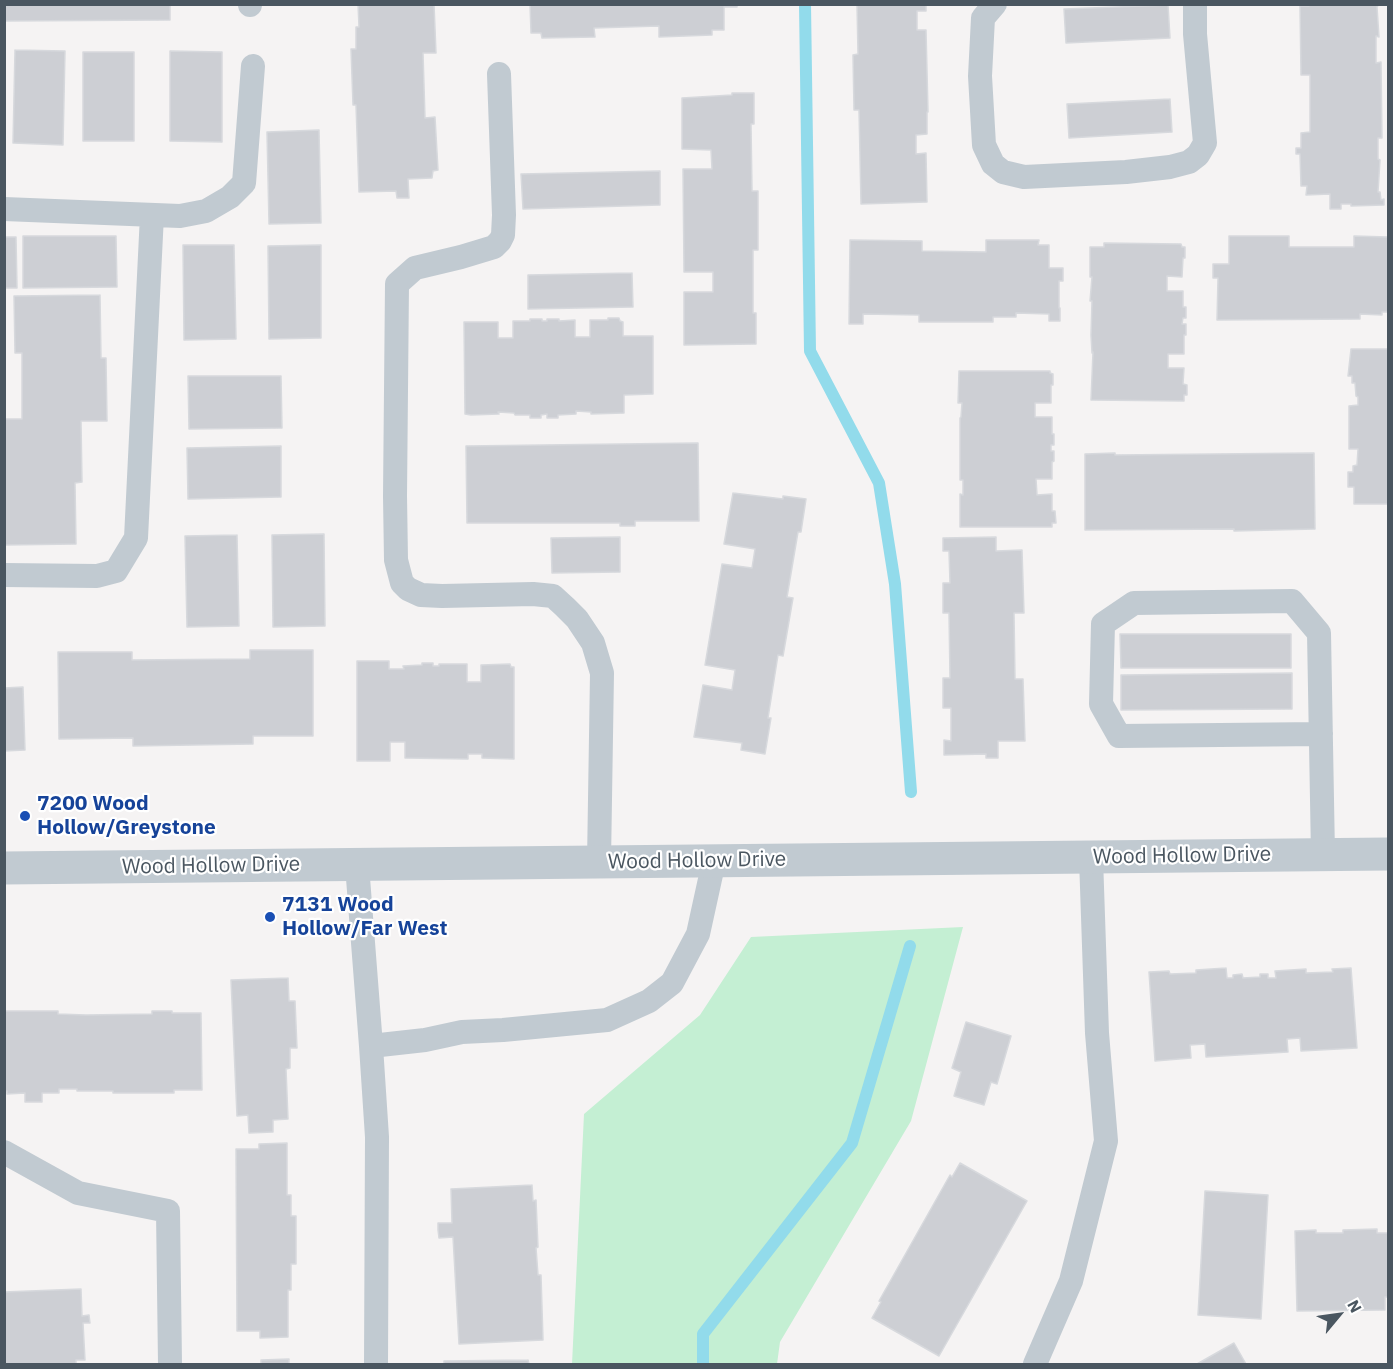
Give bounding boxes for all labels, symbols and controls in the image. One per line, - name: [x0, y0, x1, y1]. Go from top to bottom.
- place label: 7200 Wood Hollow/Greystone: [37, 791, 216, 841]
- marker: 7200 Wood Hollow/Greystone: [18, 809, 32, 823]
- street label: Wood Hollow Drive: [1093, 842, 1271, 870]
- street label: Wood Hollow Drive: [608, 847, 786, 875]
- street label: Wood Hollow Drive: [122, 852, 300, 880]
- place label: 7131 Wood Hollow/Far West: [282, 892, 448, 942]
- marker: 7131 Wood Hollow/Far West: [263, 910, 277, 924]
- north arrow: [1309, 1285, 1369, 1345]
- text: N: [1343, 1296, 1366, 1316]

